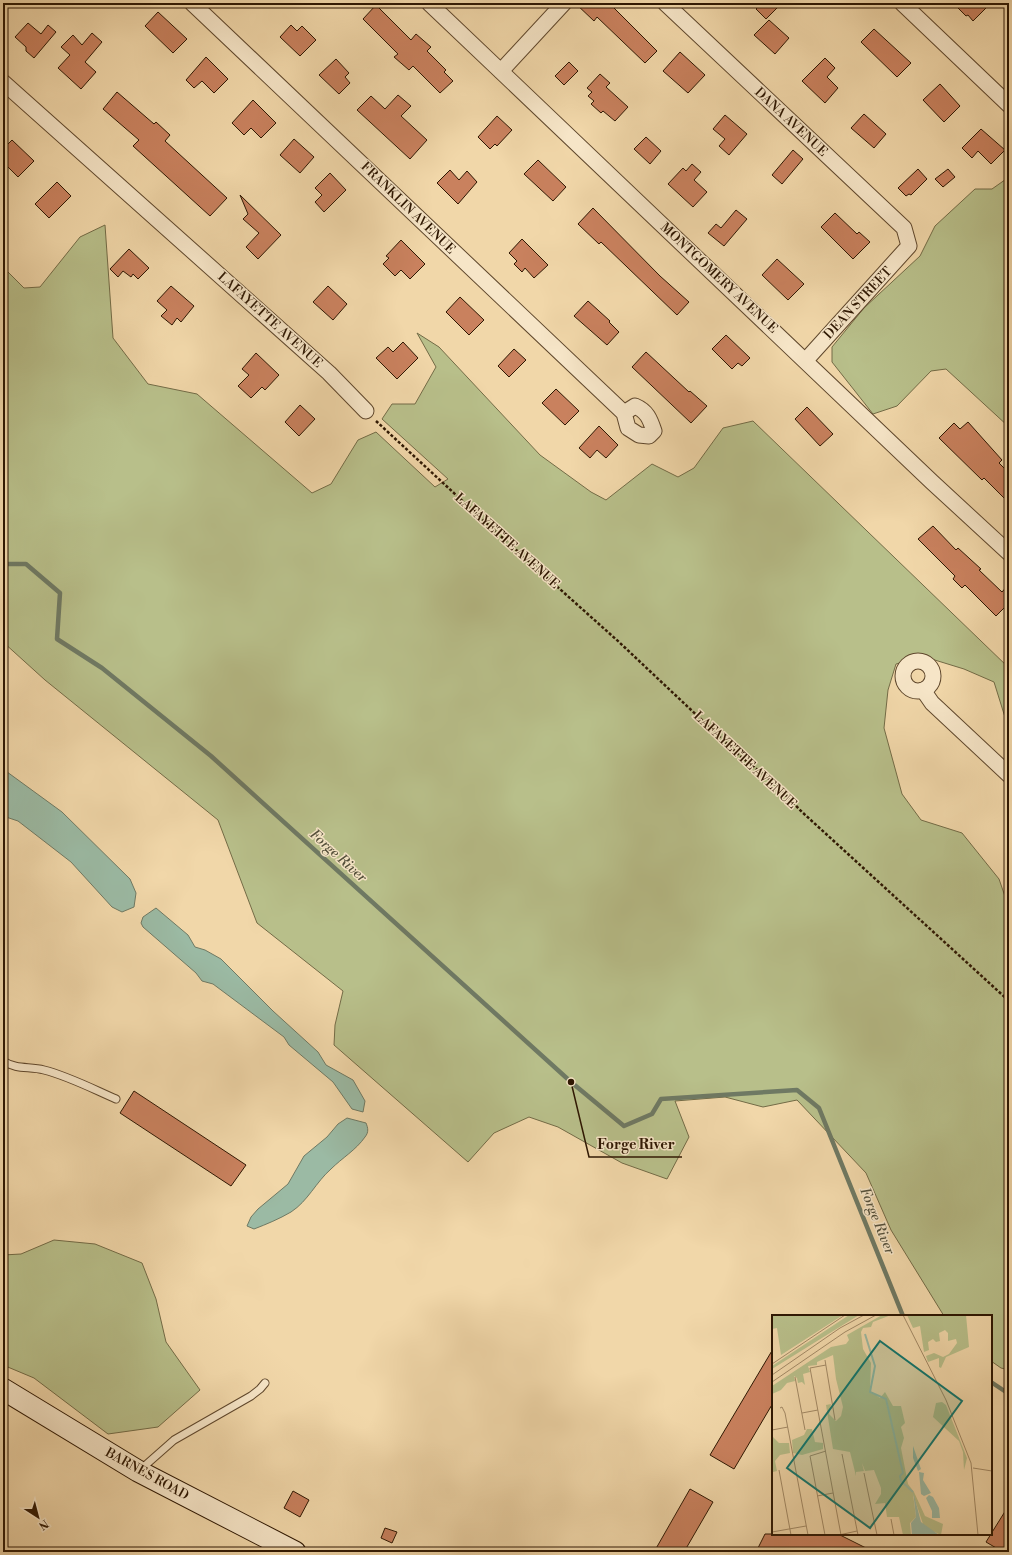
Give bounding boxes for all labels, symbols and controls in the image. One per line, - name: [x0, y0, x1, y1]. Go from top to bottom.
- street label: DANA AVENUE: [751, 84, 831, 160]
- street label: FRANKLIN AVENUE: [357, 159, 459, 257]
- street label: MONTGOMERY AVENUE: [657, 219, 781, 337]
- street label: DEAN STREET: [821, 264, 895, 342]
- street label: LAFAYETTE AVENUE: [214, 269, 326, 371]
- street label: LAFAYETTE AVENUE: [451, 490, 563, 592]
- street label: LAFAYETTE AVENUE: [690, 708, 800, 812]
- water label: Forge River: [306, 826, 371, 887]
- callout: Forge River: [589, 1131, 682, 1157]
- text: Forge River: [597, 1136, 675, 1154]
- water label: Forge River: [855, 1185, 899, 1258]
- inset map: [772, 1315, 992, 1535]
- street label: BARNES ROAD: [102, 1444, 192, 1504]
- north arrow: [18, 1497, 58, 1537]
- text: N: [35, 1516, 51, 1533]

